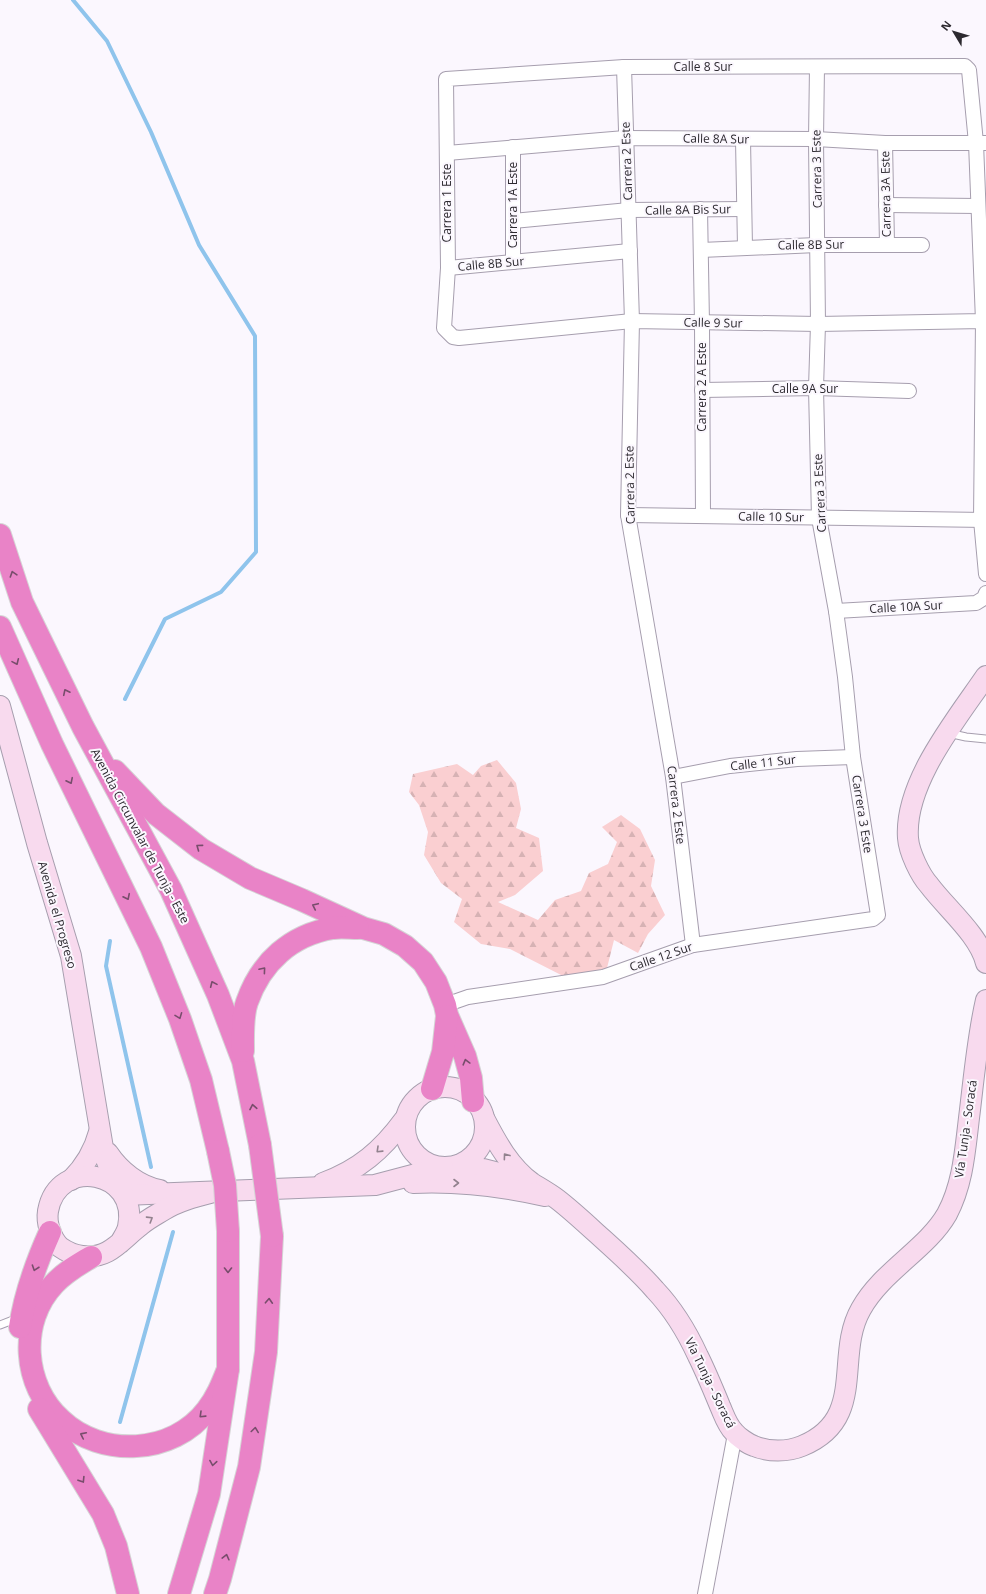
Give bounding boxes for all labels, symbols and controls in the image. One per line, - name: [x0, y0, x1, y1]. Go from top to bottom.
- north arrow: [934, 12, 974, 52]
- text: N: [937, 17, 954, 34]
- street label: Calle 8 Sur: [674, 58, 733, 75]
- street label: Carrera 2 Este: [617, 121, 636, 201]
- street label: Calle 8A Sur: [683, 129, 750, 148]
- street label: Carrera 3 Este: [807, 129, 826, 209]
- street label: Carrera 3A Este: [876, 150, 895, 237]
- street label: Carrera 1A Este: [504, 162, 521, 248]
- street label: Carrera 1 Este: [438, 163, 455, 242]
- street label: Calle 8A Bis Sur: [645, 200, 731, 219]
- street label: Calle 8B Sur: [777, 235, 845, 254]
- street label: Calle 8B Sur: [457, 252, 525, 275]
- street label: Calle 9 Sur: [683, 313, 743, 332]
- street label: Carrera 2 A Este: [693, 342, 710, 432]
- street label: Calle 9A Sur: [772, 380, 838, 397]
- street label: Carrera 2 Este: [620, 445, 639, 525]
- street label: Carrera 3 Este: [809, 453, 830, 533]
- street label: Calle 10 Sur: [738, 507, 804, 526]
- one-way arrow: [9, 570, 18, 577]
- street label: Calle 10A Sur: [869, 596, 943, 617]
- one-way arrow: [11, 658, 19, 666]
- one-way arrow: [63, 689, 71, 696]
- street label: Avenida Circunvalar de Tunja - Este: [87, 745, 194, 926]
- street label: Calle 11 Sur: [729, 751, 797, 774]
- street label: Carrera 2 Este: [663, 765, 690, 845]
- street label: Carrera 3 Este: [848, 774, 877, 854]
- one-way arrow: [65, 776, 73, 784]
- one-way arrow: [196, 845, 203, 852]
- street label: Avenida el Progreso: [34, 859, 81, 971]
- one-way arrow: [122, 893, 130, 901]
- one-way arrow: [311, 903, 319, 911]
- street label: Calle 12 Sur: [627, 938, 695, 975]
- one-way arrow: [259, 968, 266, 975]
- one-way arrow: [210, 980, 218, 988]
- one-way arrow: [175, 1013, 183, 1020]
- one-way arrow: [463, 1059, 471, 1066]
- street label: Vía Tunja - Soracá: [950, 1079, 981, 1179]
- one-way arrow: [249, 1104, 257, 1110]
- one-way arrow: [376, 1145, 384, 1153]
- one-way arrow: [504, 1153, 511, 1160]
- one-way arrow: [453, 1179, 459, 1187]
- one-way arrow: [146, 1216, 153, 1223]
- one-way arrow: [31, 1264, 40, 1271]
- one-way arrow: [224, 1267, 232, 1273]
- one-way arrow: [264, 1298, 273, 1304]
- street label: Vía Tunja - Soracá: [681, 1335, 740, 1431]
- one-way arrow: [199, 1410, 207, 1418]
- one-way arrow: [250, 1427, 259, 1433]
- one-way arrow: [80, 1432, 87, 1440]
- one-way arrow: [209, 1460, 218, 1466]
- one-way arrow: [78, 1476, 85, 1483]
- one-way arrow: [221, 1553, 230, 1560]

